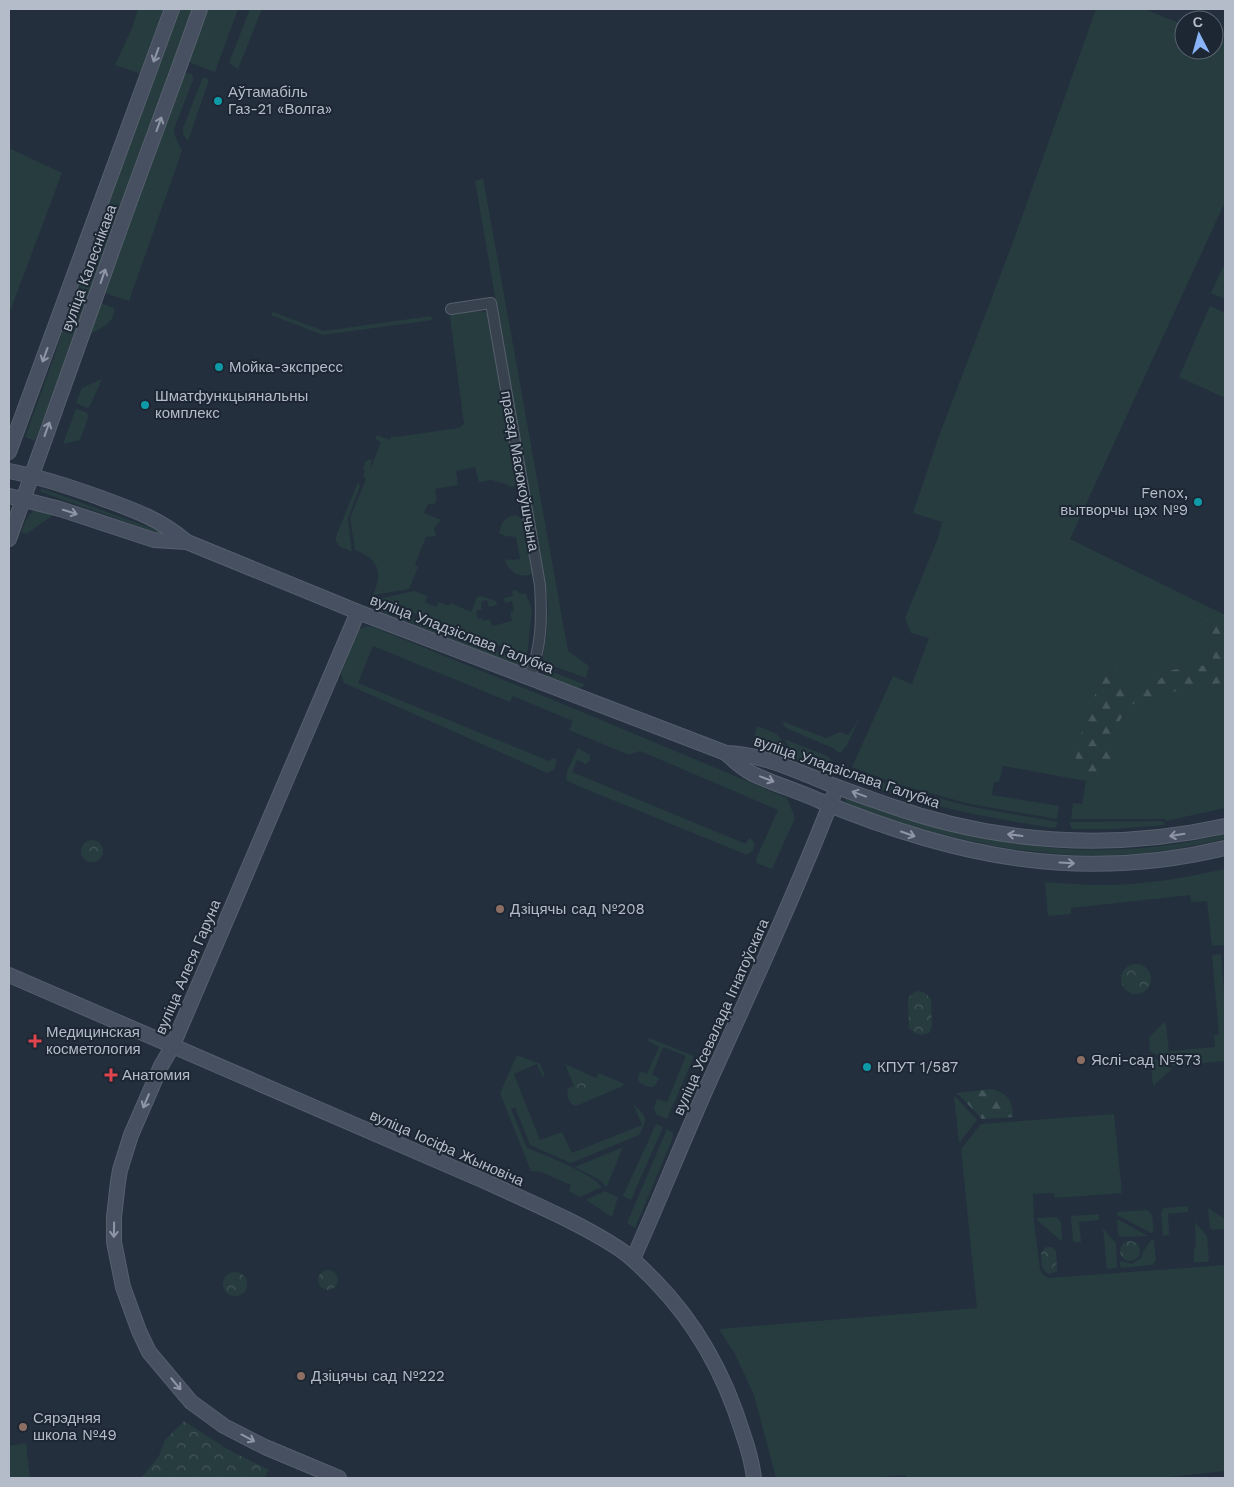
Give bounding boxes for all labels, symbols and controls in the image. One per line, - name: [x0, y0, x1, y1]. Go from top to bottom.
- north arrow: [1174, 10, 1224, 60]
- text: С: [1192, 14, 1204, 31]
- one-way arrow: [151, 46, 160, 62]
- place label: Аўтамабіль Газ-21 «Волга»: [228, 83, 332, 118]
- marker: Аўтамабіль Газ-21 «Волга»: [212, 95, 224, 107]
- one-way arrow: [155, 117, 164, 132]
- street label: вуліца Калеснікава: [58, 202, 121, 334]
- one-way arrow: [98, 269, 108, 285]
- one-way arrow: [39, 347, 49, 362]
- place label: Мойка-экспресс: [229, 358, 343, 376]
- marker: Мойка-экспресс: [213, 361, 225, 373]
- place label: Шматфункцыянальны комплекс: [155, 387, 308, 422]
- street label: праезд Масюкоўшчына: [497, 389, 543, 553]
- marker: Шматфункцыянальны комплекс: [139, 399, 151, 411]
- one-way arrow: [43, 421, 53, 437]
- place label: Fenox, вытворчы цэх №9: [1060, 484, 1188, 519]
- marker: Fenox, вытворчы цэх №9: [1192, 496, 1204, 508]
- one-way arrow: [62, 508, 78, 518]
- street label: вуліца Уладзіслава Галубка: [368, 591, 557, 678]
- street label: вуліца Уладзіслава Галубка: [752, 732, 943, 813]
- one-way arrow: [758, 775, 774, 784]
- one-way arrow: [851, 789, 867, 799]
- one-way arrow: [900, 829, 916, 839]
- one-way arrow: [1008, 830, 1024, 840]
- one-way arrow: [1170, 830, 1186, 840]
- one-way arrow: [1059, 859, 1075, 868]
- street label: вуліца Алеся Гаруна: [151, 896, 225, 1037]
- place label: Дзіцячы сад №208: [510, 900, 645, 918]
- marker: Дзіцячы сад №208: [494, 903, 506, 915]
- street label: вуліца Усевалада Ігнатоўскага: [669, 915, 773, 1118]
- place label: Медицинская косметология: [46, 1023, 141, 1058]
- marker: Медицинская косметология: [28, 1034, 42, 1048]
- place label: Яслі-сад №573: [1091, 1051, 1201, 1069]
- marker: Яслі-сад №573: [1075, 1054, 1087, 1066]
- place label: КПУТ 1/587: [877, 1058, 958, 1076]
- marker: КПУТ 1/587: [861, 1061, 873, 1073]
- place label: Анатомия: [122, 1066, 190, 1084]
- marker: Анатомия: [104, 1068, 118, 1082]
- one-way arrow: [141, 1093, 151, 1108]
- street label: вуліца Іосіфа Жыновіча: [367, 1106, 527, 1190]
- one-way arrow: [109, 1222, 119, 1238]
- place label: Дзіцячы сад №222: [311, 1367, 445, 1385]
- marker: Дзіцячы сад №222: [295, 1370, 307, 1382]
- one-way arrow: [170, 1377, 181, 1390]
- place label: Сярэдняя школа №49: [33, 1409, 117, 1444]
- marker: Сярэдняя школа №49: [17, 1421, 29, 1433]
- one-way arrow: [240, 1433, 255, 1443]

